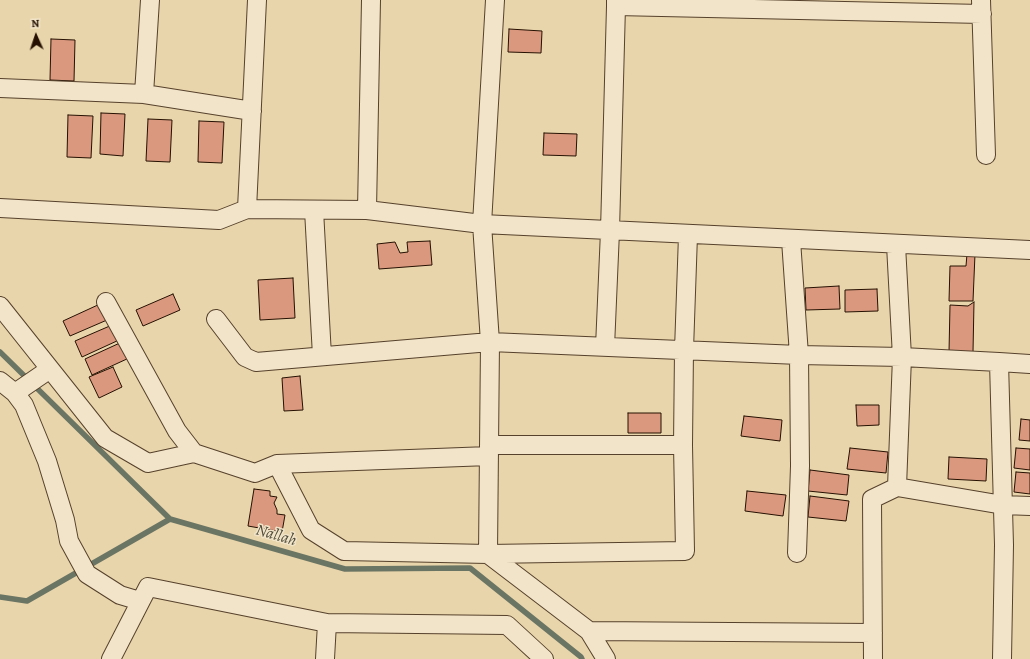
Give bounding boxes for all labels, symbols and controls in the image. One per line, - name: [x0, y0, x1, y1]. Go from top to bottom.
- north arrow: [16, 16, 56, 56]
- text: N: [31, 16, 40, 31]
- water label: Nallah: [254, 521, 298, 551]

